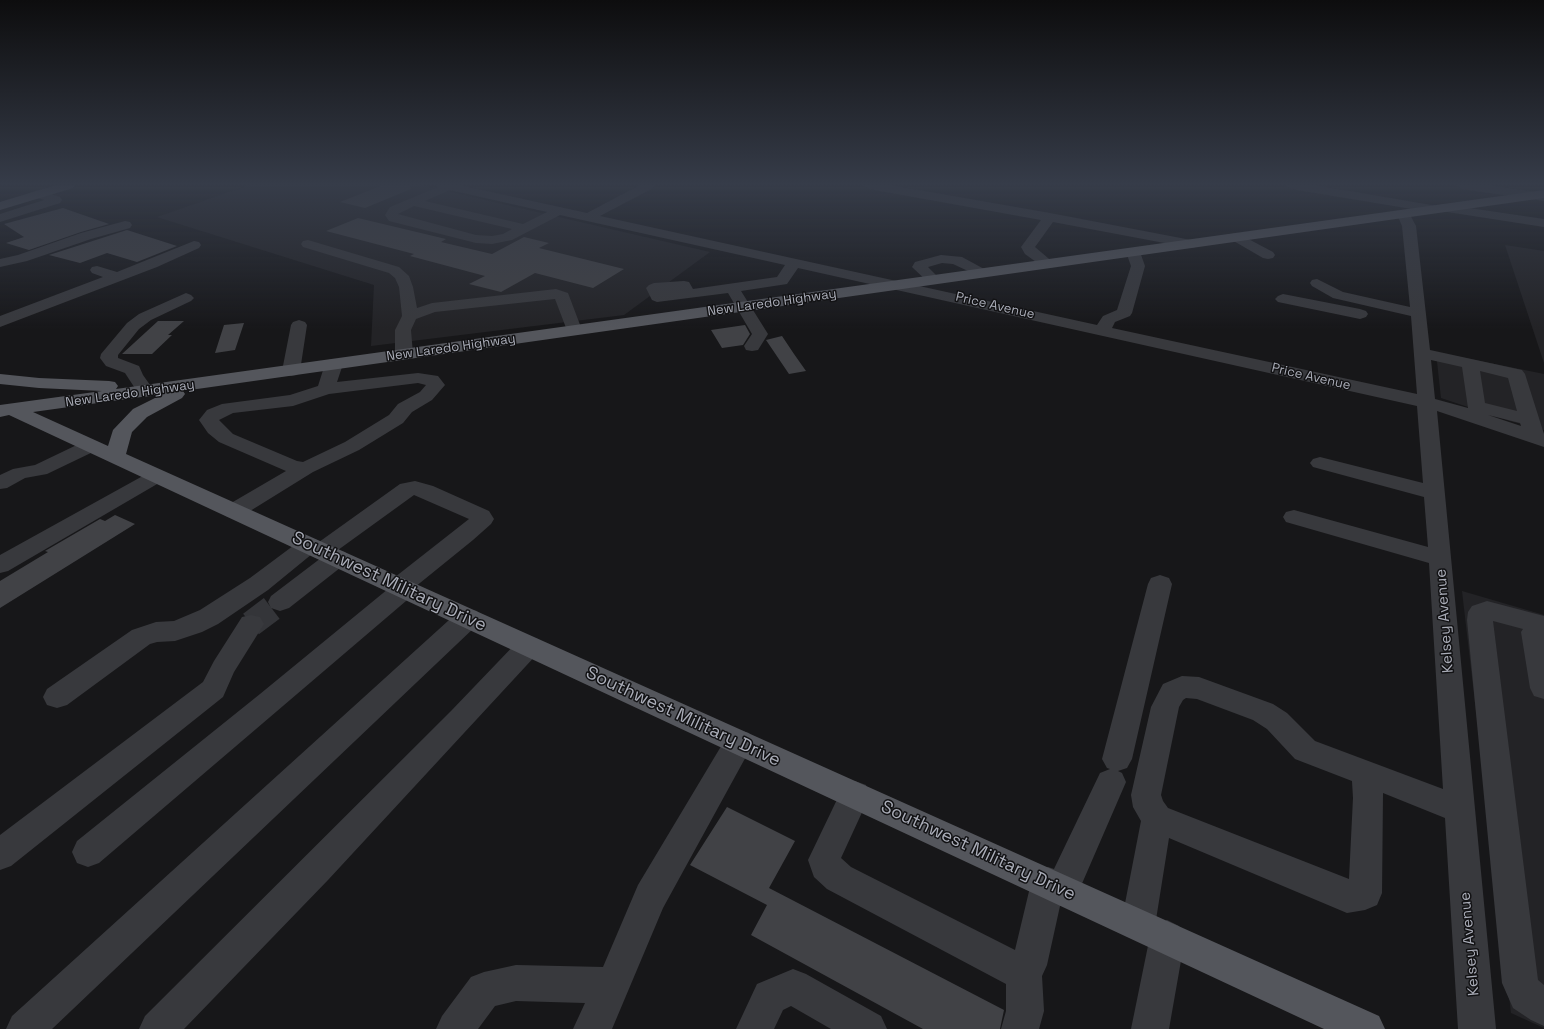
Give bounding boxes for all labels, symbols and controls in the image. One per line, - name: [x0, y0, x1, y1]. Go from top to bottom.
- street label: New Laredo Highway: [706, 286, 838, 320]
- street label: Price Avenue: [954, 289, 1036, 323]
- street label: New Laredo Highway: [385, 331, 517, 365]
- street label: Price Avenue: [1270, 360, 1352, 394]
- street label: New Laredo Highway: [64, 377, 196, 411]
- street label: Southwest Military Drive: [288, 527, 490, 637]
- street label: Kelsey Avenue: [1432, 568, 1458, 674]
- street label: Southwest Military Drive: [582, 662, 784, 772]
- street label: Southwest Military Drive: [877, 796, 1079, 906]
- street label: Kelsey Avenue: [1456, 891, 1484, 997]

